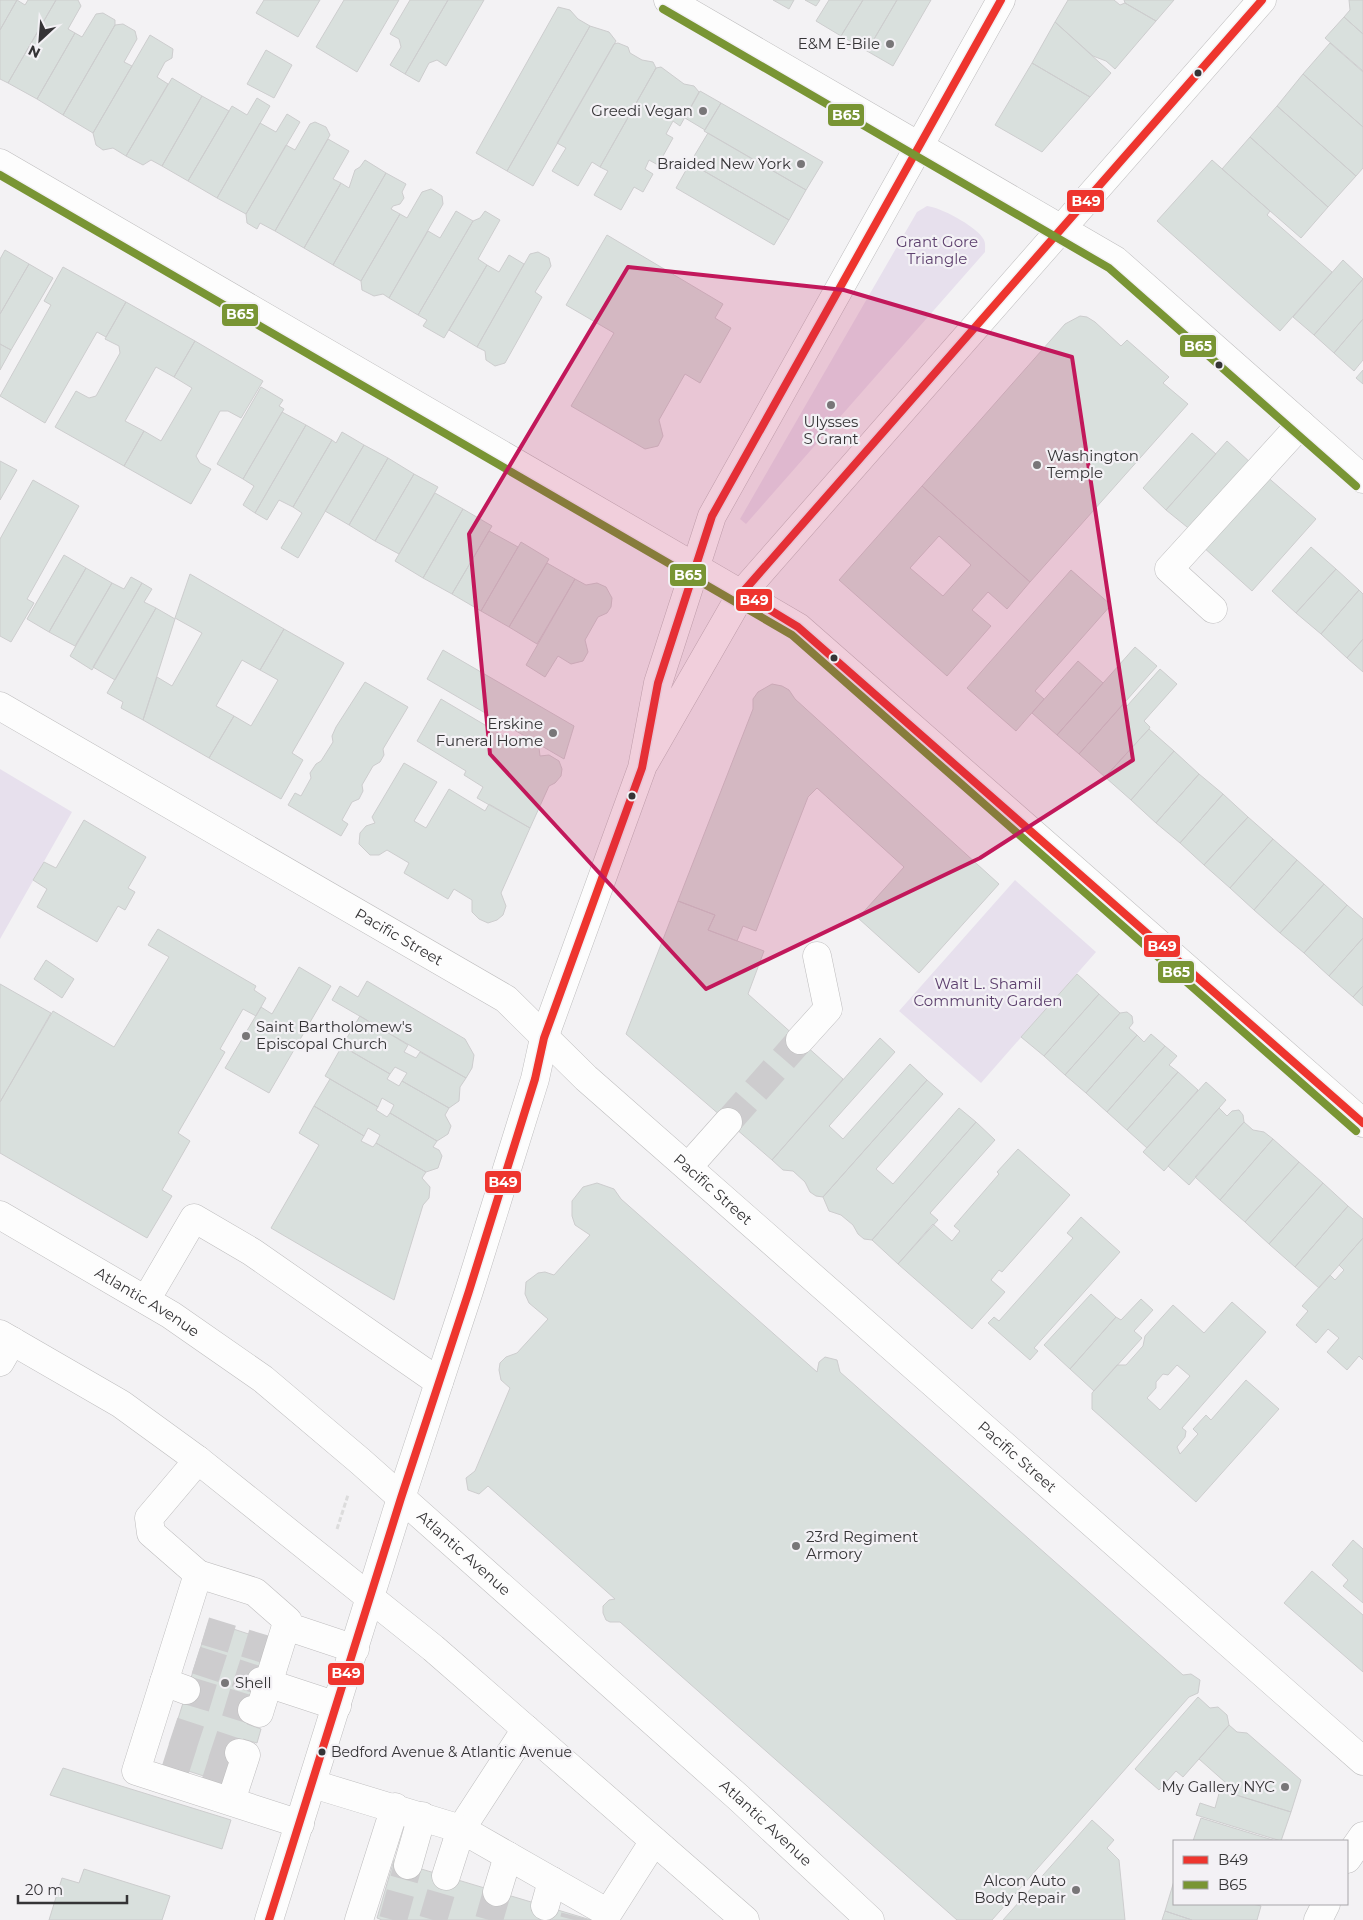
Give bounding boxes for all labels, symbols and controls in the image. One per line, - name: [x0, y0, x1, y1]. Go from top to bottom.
- north arrow: [15, 15, 65, 65]
- place label: E&M E-Bile: [798, 34, 880, 53]
- marker: E&M E-Bile: [884, 38, 896, 50]
- text: N: [25, 41, 43, 62]
- unlabelled marker: [1193, 68, 1203, 78]
- place label: Greedi Vegan: [591, 101, 693, 120]
- line badge: B65: [827, 103, 865, 127]
- marker: Greedi Vegan: [697, 105, 709, 117]
- text: B65: [832, 106, 860, 124]
- place label: Braided New York: [657, 154, 791, 173]
- marker: Braided New York: [795, 158, 807, 170]
- line badge: B49: [1066, 189, 1105, 213]
- text: B49: [1071, 192, 1101, 210]
- park label: Grant Gore Triangle: [896, 232, 978, 268]
- line badge: B65: [221, 303, 259, 327]
- text: B65: [226, 305, 254, 323]
- line badge: B65: [1179, 334, 1217, 358]
- text: B65: [1184, 337, 1212, 355]
- unlabelled marker: [1214, 360, 1224, 370]
- marker: Ulysses S Grant: [825, 399, 837, 411]
- place label: Ulysses S Grant: [803, 412, 859, 448]
- place label: Washington Temple: [1047, 446, 1139, 482]
- marker: Washington Temple: [1031, 459, 1043, 471]
- line badge: B65: [669, 563, 707, 587]
- text: B65: [674, 566, 702, 584]
- line badge: B49: [735, 588, 773, 612]
- text: B49: [739, 591, 769, 609]
- unlabelled marker: [829, 653, 839, 663]
- place label: Erskine Funeral Home: [436, 714, 543, 750]
- marker: Erskine Funeral Home: [547, 727, 559, 739]
- unlabelled marker: [627, 791, 637, 801]
- street label: Pacific Street: [352, 904, 447, 969]
- line badge: B49: [1143, 934, 1181, 958]
- text: B49: [1147, 937, 1177, 955]
- line badge: B65: [1157, 960, 1195, 984]
- text: B65: [1162, 963, 1190, 981]
- park label: Walt L. Shamil Community Garden: [914, 974, 1062, 1010]
- place label: Saint Bartholomew's Episcopal Church: [256, 1017, 412, 1053]
- marker: Saint Bartholomew's Episcopal Church: [240, 1030, 252, 1042]
- street label: Pacific Street: [670, 1149, 756, 1229]
- line badge: B49: [484, 1170, 522, 1194]
- text: B49: [488, 1173, 518, 1191]
- street label: Atlantic Avenue: [92, 1263, 203, 1341]
- street label: Pacific Street: [974, 1417, 1061, 1496]
- street label: Atlantic Avenue: [413, 1506, 515, 1600]
- place label: 23rd Regiment Armory: [806, 1527, 918, 1563]
- marker: 23rd Regiment Armory: [790, 1540, 802, 1552]
- line badge: B49: [327, 1662, 365, 1686]
- text: B49: [331, 1664, 361, 1682]
- place label: Shell: [235, 1673, 272, 1692]
- marker: Shell: [219, 1677, 231, 1689]
- place label: Bedford Avenue & Atlantic Avenue: [331, 1743, 572, 1761]
- marker: Bedford Avenue & Atlantic Avenue: [317, 1747, 327, 1757]
- street label: Atlantic Avenue: [716, 1775, 816, 1870]
- place label: My Gallery NYC: [1161, 1777, 1275, 1796]
- marker: My Gallery NYC: [1279, 1781, 1291, 1793]
- legend: [1173, 1840, 1348, 1905]
- text: B49: [1218, 1850, 1248, 1869]
- place label: Alcon Auto Body Repair: [974, 1871, 1066, 1907]
- scale bar: [18, 1872, 126, 1904]
- text: B65: [1218, 1875, 1247, 1894]
- text: 20 m: [25, 1880, 63, 1899]
- marker: Alcon Auto Body Repair: [1070, 1884, 1082, 1896]

